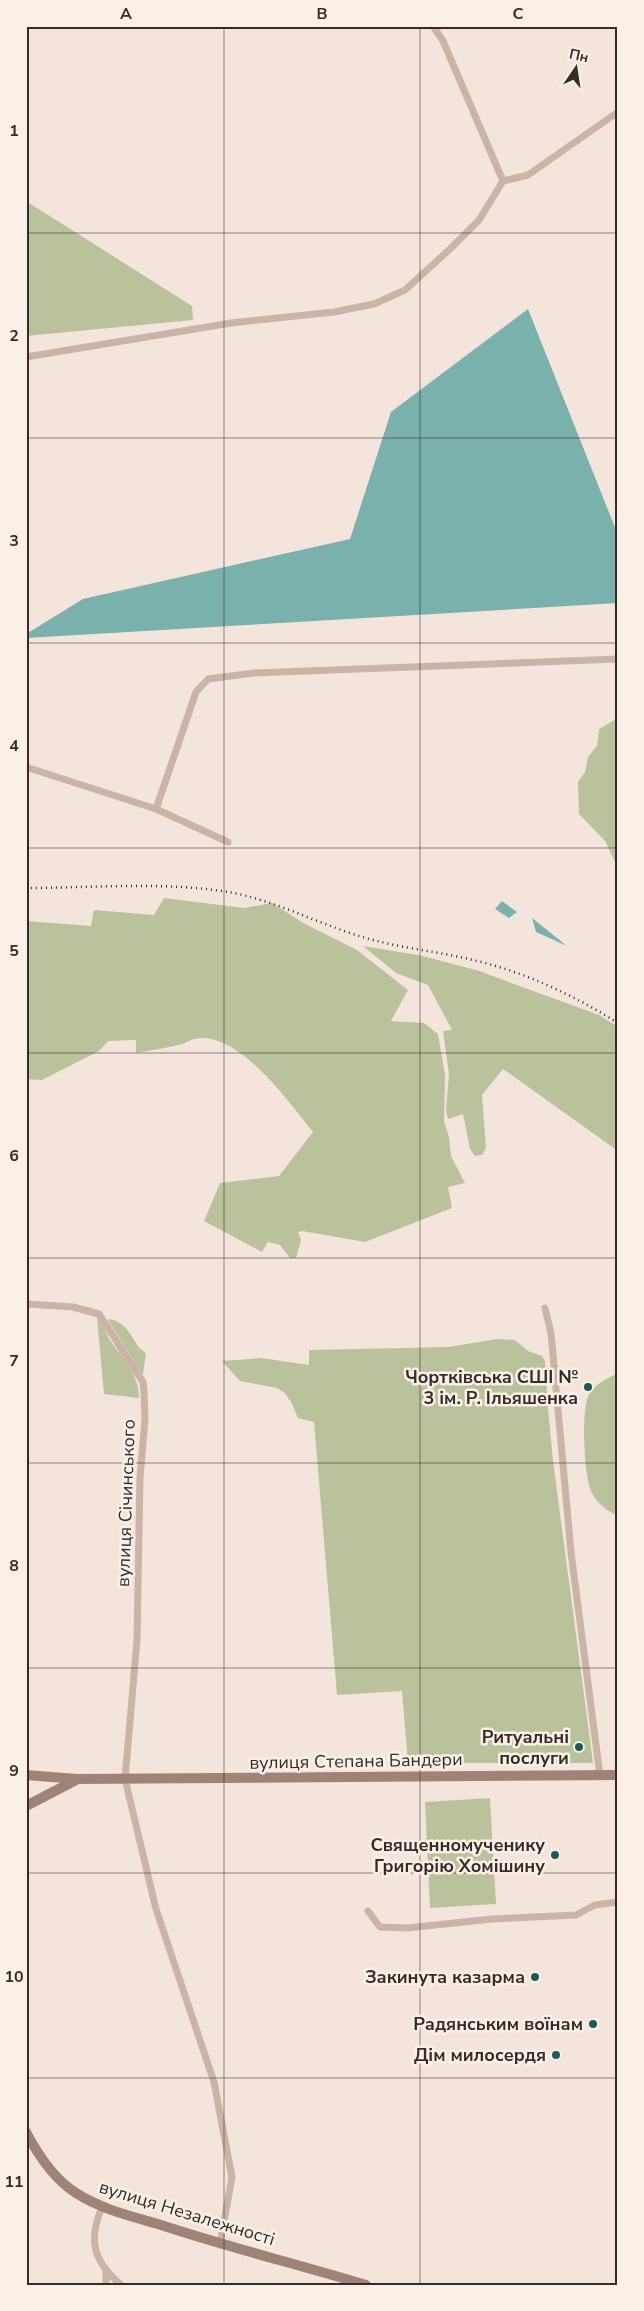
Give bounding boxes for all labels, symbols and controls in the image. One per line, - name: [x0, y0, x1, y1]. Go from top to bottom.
- text: A: [120, 3, 132, 25]
- text: B: [316, 3, 328, 25]
- text: C: [513, 3, 524, 25]
- north arrow: [552, 42, 602, 92]
- text: Пн: [567, 44, 590, 67]
- text: 1: [9, 120, 19, 142]
- text: 2: [9, 325, 19, 347]
- text: 3: [9, 530, 19, 552]
- text: 4: [9, 735, 19, 757]
- text: 5: [9, 940, 19, 962]
- text: 6: [9, 1145, 19, 1167]
- text: 7: [9, 1350, 19, 1372]
- place label: Чортківська СШІ № 3 ім. Р. Ільяшенка: [405, 1365, 578, 1410]
- marker: Чортківська СШІ № 3 ім. Р. Ільяшенка: [582, 1381, 594, 1393]
- street label: вулиця Січинського: [111, 1419, 141, 1587]
- text: 8: [9, 1555, 19, 1577]
- place label: Ритуальні послуги: [482, 1725, 569, 1770]
- marker: Ритуальні послуги: [573, 1741, 585, 1753]
- street label: вулиця Степана Бандери: [249, 1747, 463, 1775]
- text: 9: [9, 1760, 19, 1782]
- place label: Священномученику Григорію Хомішину: [370, 1833, 545, 1878]
- marker: Священномученику Григорію Хомішину: [549, 1849, 561, 1861]
- place label: Закинута казарма: [365, 1965, 525, 1989]
- text: 10: [4, 1966, 24, 1988]
- marker: Закинута казарма: [529, 1971, 541, 1983]
- place label: Радянським воїнам: [413, 2012, 583, 2036]
- marker: Радянським воїнам: [587, 2018, 599, 2030]
- place label: Дім милосердя: [414, 2043, 546, 2067]
- marker: Дім милосердя: [550, 2049, 562, 2061]
- text: 11: [4, 2171, 24, 2193]
- street label: вулиця Незалежності: [96, 2175, 278, 2251]

